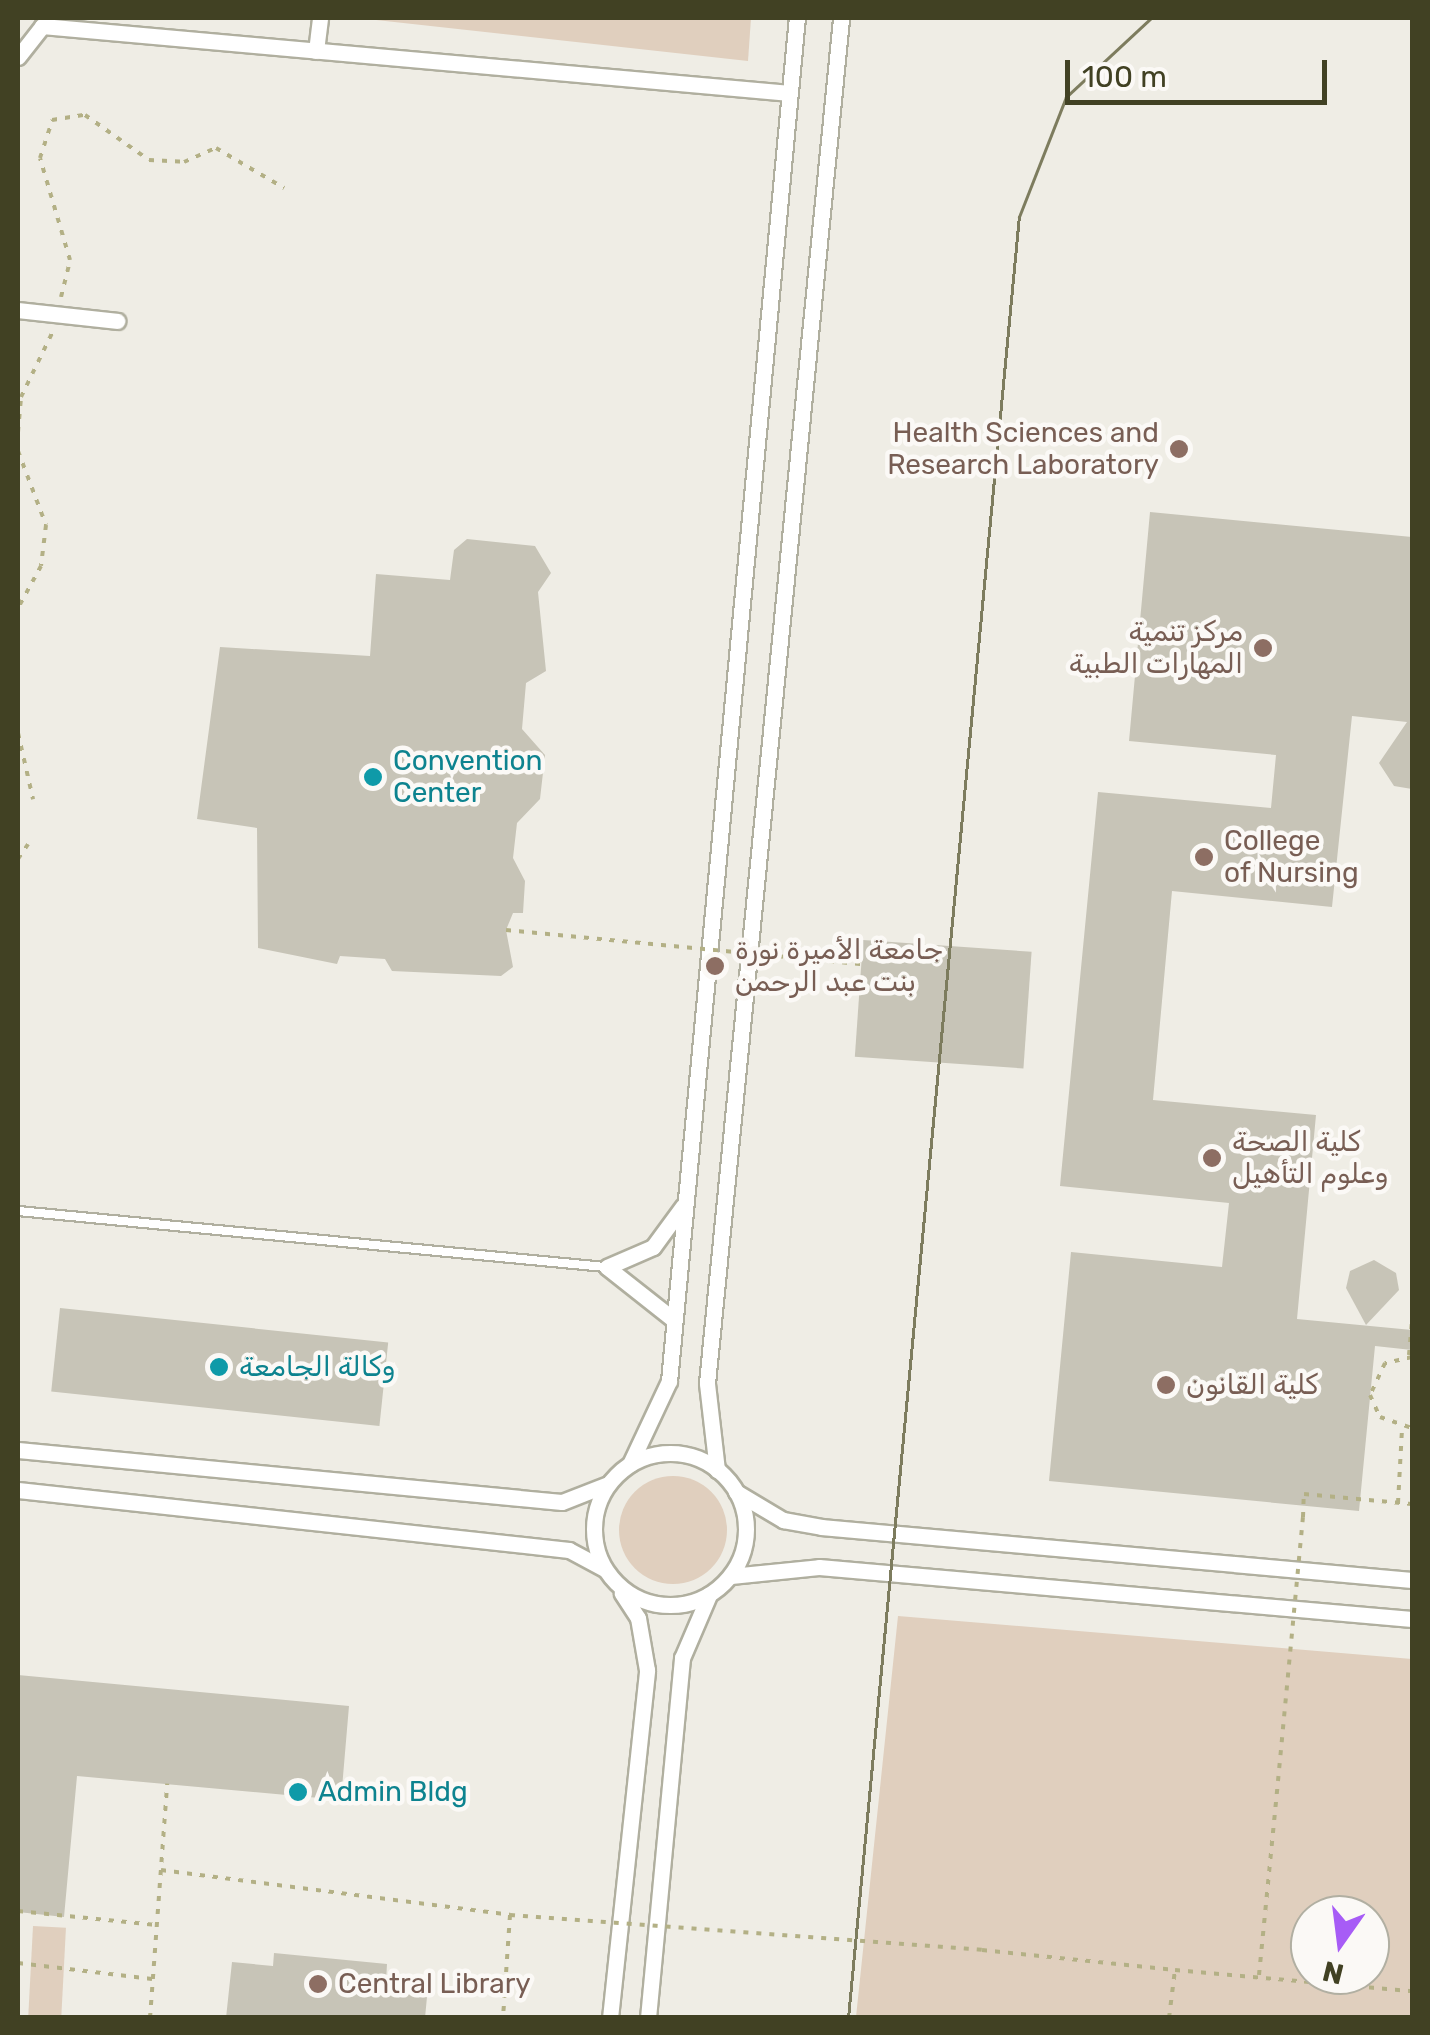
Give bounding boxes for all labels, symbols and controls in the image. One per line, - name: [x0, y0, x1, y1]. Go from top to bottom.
- scale bar: [1070, 40, 1332, 102]
- text: 100 m: [1082, 59, 1167, 95]
- place label: Health Sciences and Research Laboratory: [887, 416, 1159, 482]
- marker: Health Sciences and Research Laboratory: [1168, 438, 1190, 460]
- place label: مركز تنمية المهارات الطبية: [1069, 615, 1243, 681]
- marker: مركز تنمية المهارات الطبية: [1252, 637, 1274, 659]
- place label: Convention Center: [393, 744, 542, 810]
- marker: Convention Center: [362, 766, 384, 788]
- place label: College of Nursing: [1224, 824, 1359, 890]
- marker: College of Nursing: [1193, 846, 1215, 868]
- place label: جامعة الأميرة نورة بنت عبد الرحمن: [735, 933, 943, 999]
- marker: جامعة الأميرة نورة بنت عبد الرحمن: [704, 955, 726, 977]
- place label: كلية الصحة وعلوم التأهيل: [1232, 1125, 1388, 1191]
- marker: كلية الصحة وعلوم التأهيل: [1201, 1147, 1223, 1169]
- place label: وكالة الجامعة: [239, 1350, 395, 1384]
- marker: وكالة الجامعة: [208, 1356, 230, 1378]
- place label: كلية القانون: [1186, 1368, 1318, 1402]
- marker: كلية القانون: [1155, 1374, 1177, 1396]
- place label: Admin Bldg: [318, 1775, 468, 1809]
- marker: Admin Bldg: [287, 1781, 309, 1803]
- north arrow: [1290, 1895, 1390, 1995]
- text: N: [1319, 1954, 1347, 1991]
- place label: Central Library: [338, 1967, 531, 2001]
- marker: Central Library: [307, 1973, 329, 1995]

